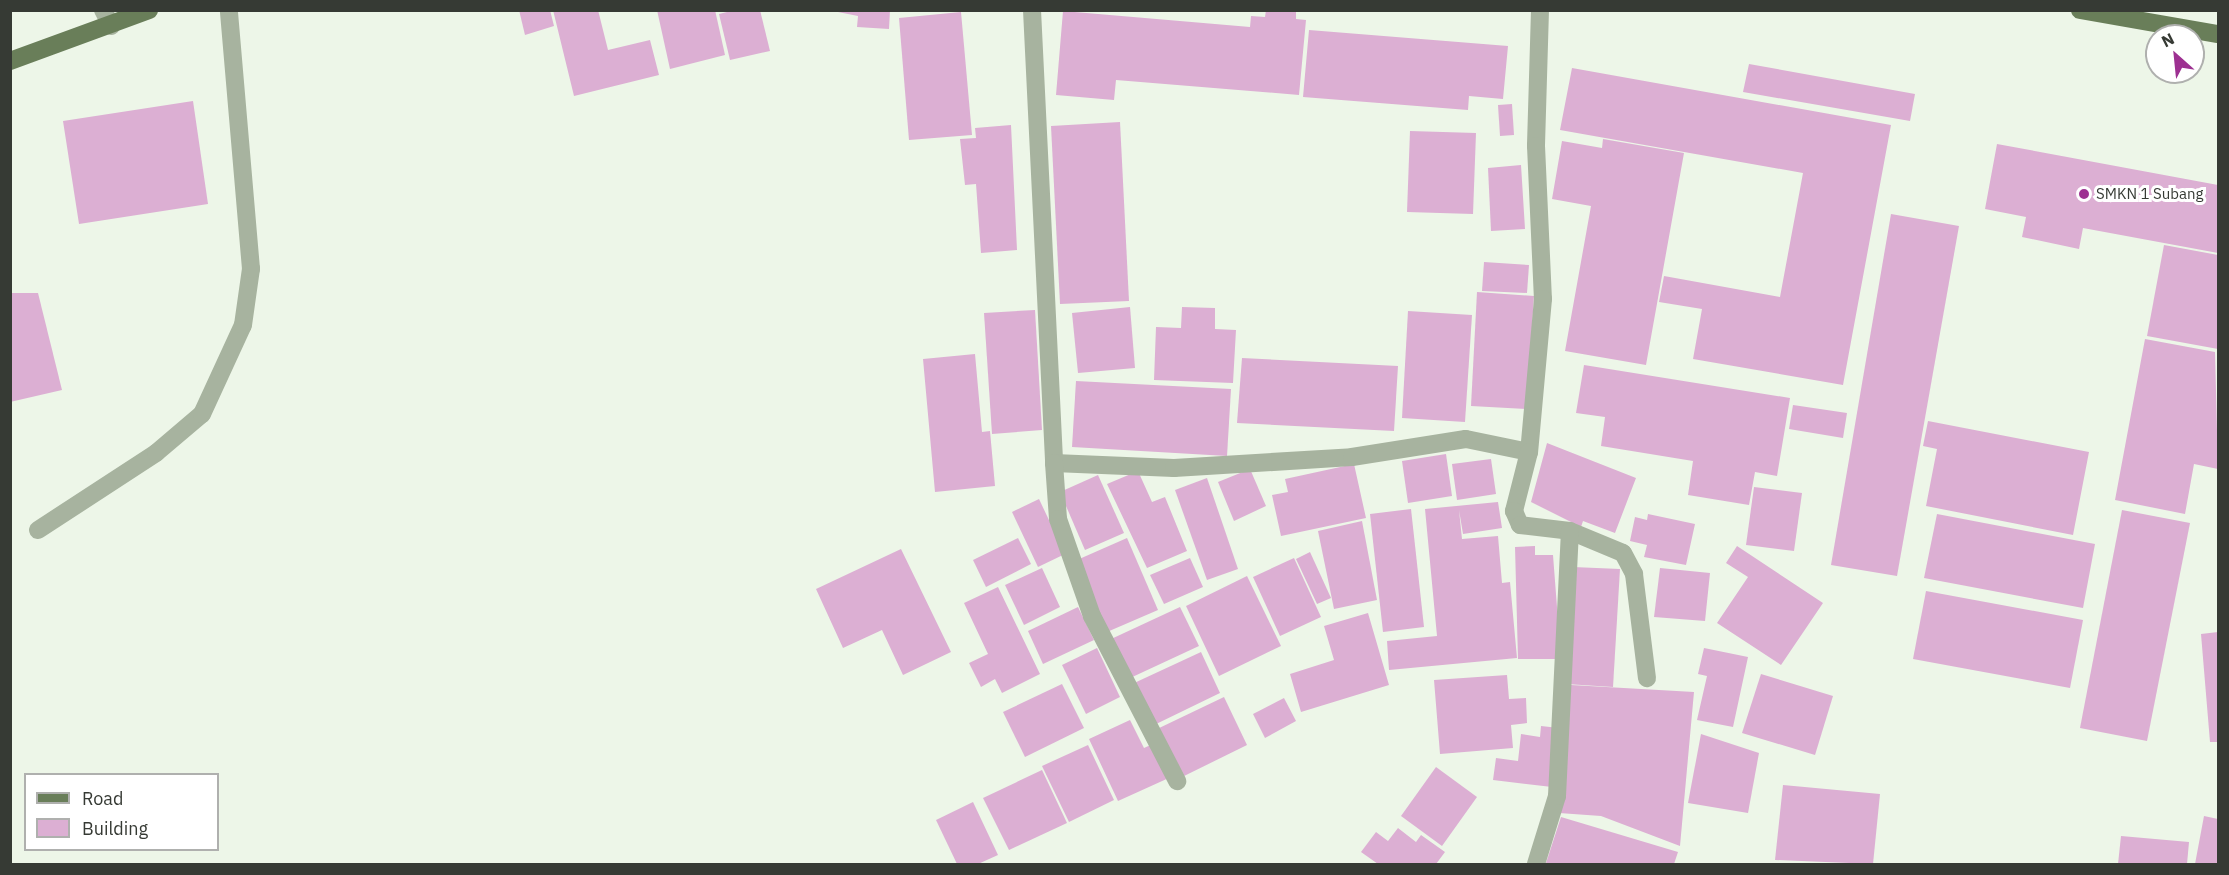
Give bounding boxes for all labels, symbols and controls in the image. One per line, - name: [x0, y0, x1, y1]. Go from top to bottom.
- north arrow: [2145, 24, 2205, 84]
- text: N: [2158, 28, 2177, 51]
- place label: SMKN 1 Subang: [2096, 185, 2203, 203]
- marker: SMKN 1 Subang: [2077, 187, 2091, 201]
- legend: [24, 773, 219, 851]
- text: Road: [82, 787, 123, 810]
- text: Building: [82, 817, 148, 840]

